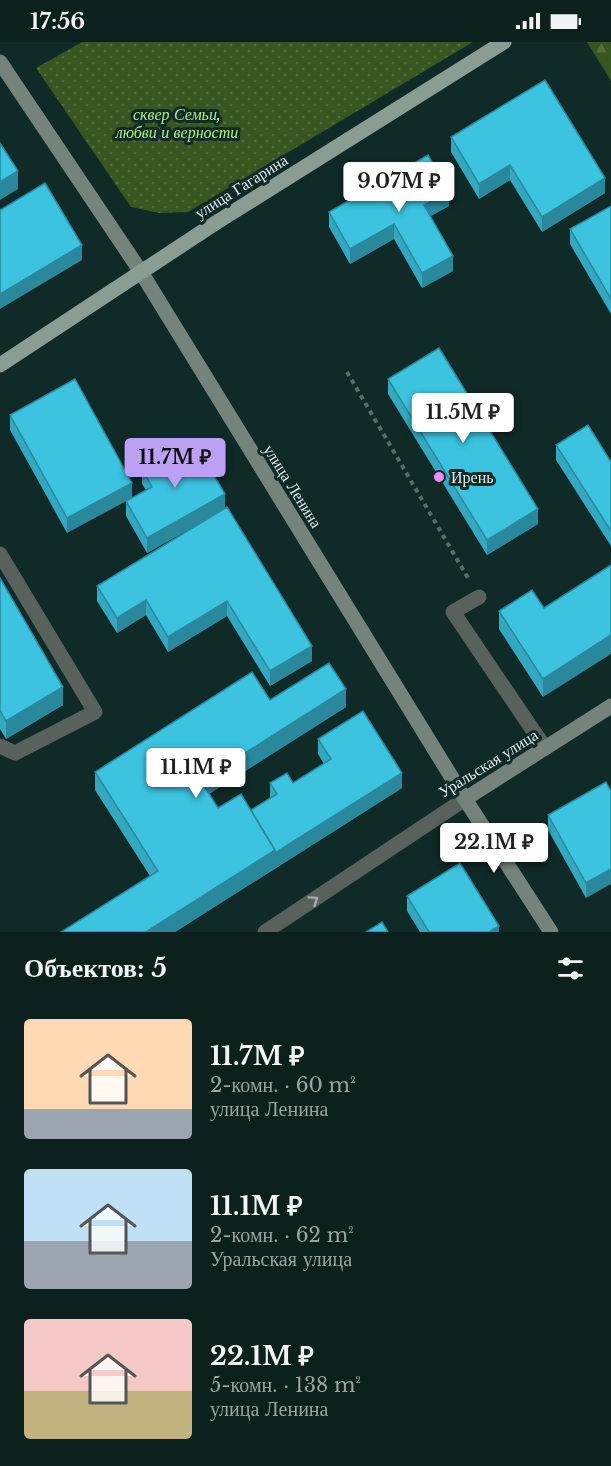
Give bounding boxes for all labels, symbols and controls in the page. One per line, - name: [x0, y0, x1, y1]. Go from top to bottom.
- text: 17:56: [30, 8, 85, 35]
- park label: сквер Семьи, любви и верности: [115, 104, 238, 142]
- street label: улица Гагарина: [191, 149, 291, 223]
- pin: 9.07M ₽: [344, 162, 454, 213]
- text: 9.07M ₽: [357, 169, 441, 193]
- pin: 11.5M ₽: [408, 393, 518, 444]
- text: 11.5M ₽: [426, 400, 500, 424]
- pin: 11.7M ₽: [120, 438, 230, 489]
- street label: улица Ленина: [259, 441, 327, 531]
- text: 11.7M ₽: [139, 445, 211, 469]
- place label: Ирень: [451, 467, 494, 487]
- marker: Ирень: [432, 470, 446, 484]
- street label: Уральская улица: [435, 724, 541, 802]
- pin: 11.1M ₽: [141, 748, 251, 799]
- text: 11.1M ₽: [160, 755, 232, 779]
- pin: 22.1M ₽: [439, 823, 549, 874]
- text: 22.1M ₽: [454, 830, 534, 854]
- one-way arrow: [308, 895, 318, 907]
- text: Объектов: 5: [24, 952, 167, 984]
- icon: filters: [554, 952, 587, 985]
- text: 11.7M ₽: [210, 1040, 305, 1072]
- icon: home: [72, 1043, 144, 1115]
- text: 2-комн. · 60 m²: [210, 1073, 356, 1097]
- text: улица Ленина: [210, 1097, 328, 1121]
- text: 11.1M ₽: [210, 1190, 303, 1222]
- icon: home: [72, 1193, 144, 1265]
- text: 2-комн. · 62 m²: [210, 1223, 354, 1247]
- text: Уральская улица: [210, 1247, 352, 1271]
- text: 22.1M ₽: [210, 1340, 314, 1372]
- icon: home: [72, 1343, 144, 1415]
- text: 5-комн. · 138 m²: [210, 1373, 361, 1397]
- text: улица Ленина: [210, 1397, 328, 1421]

